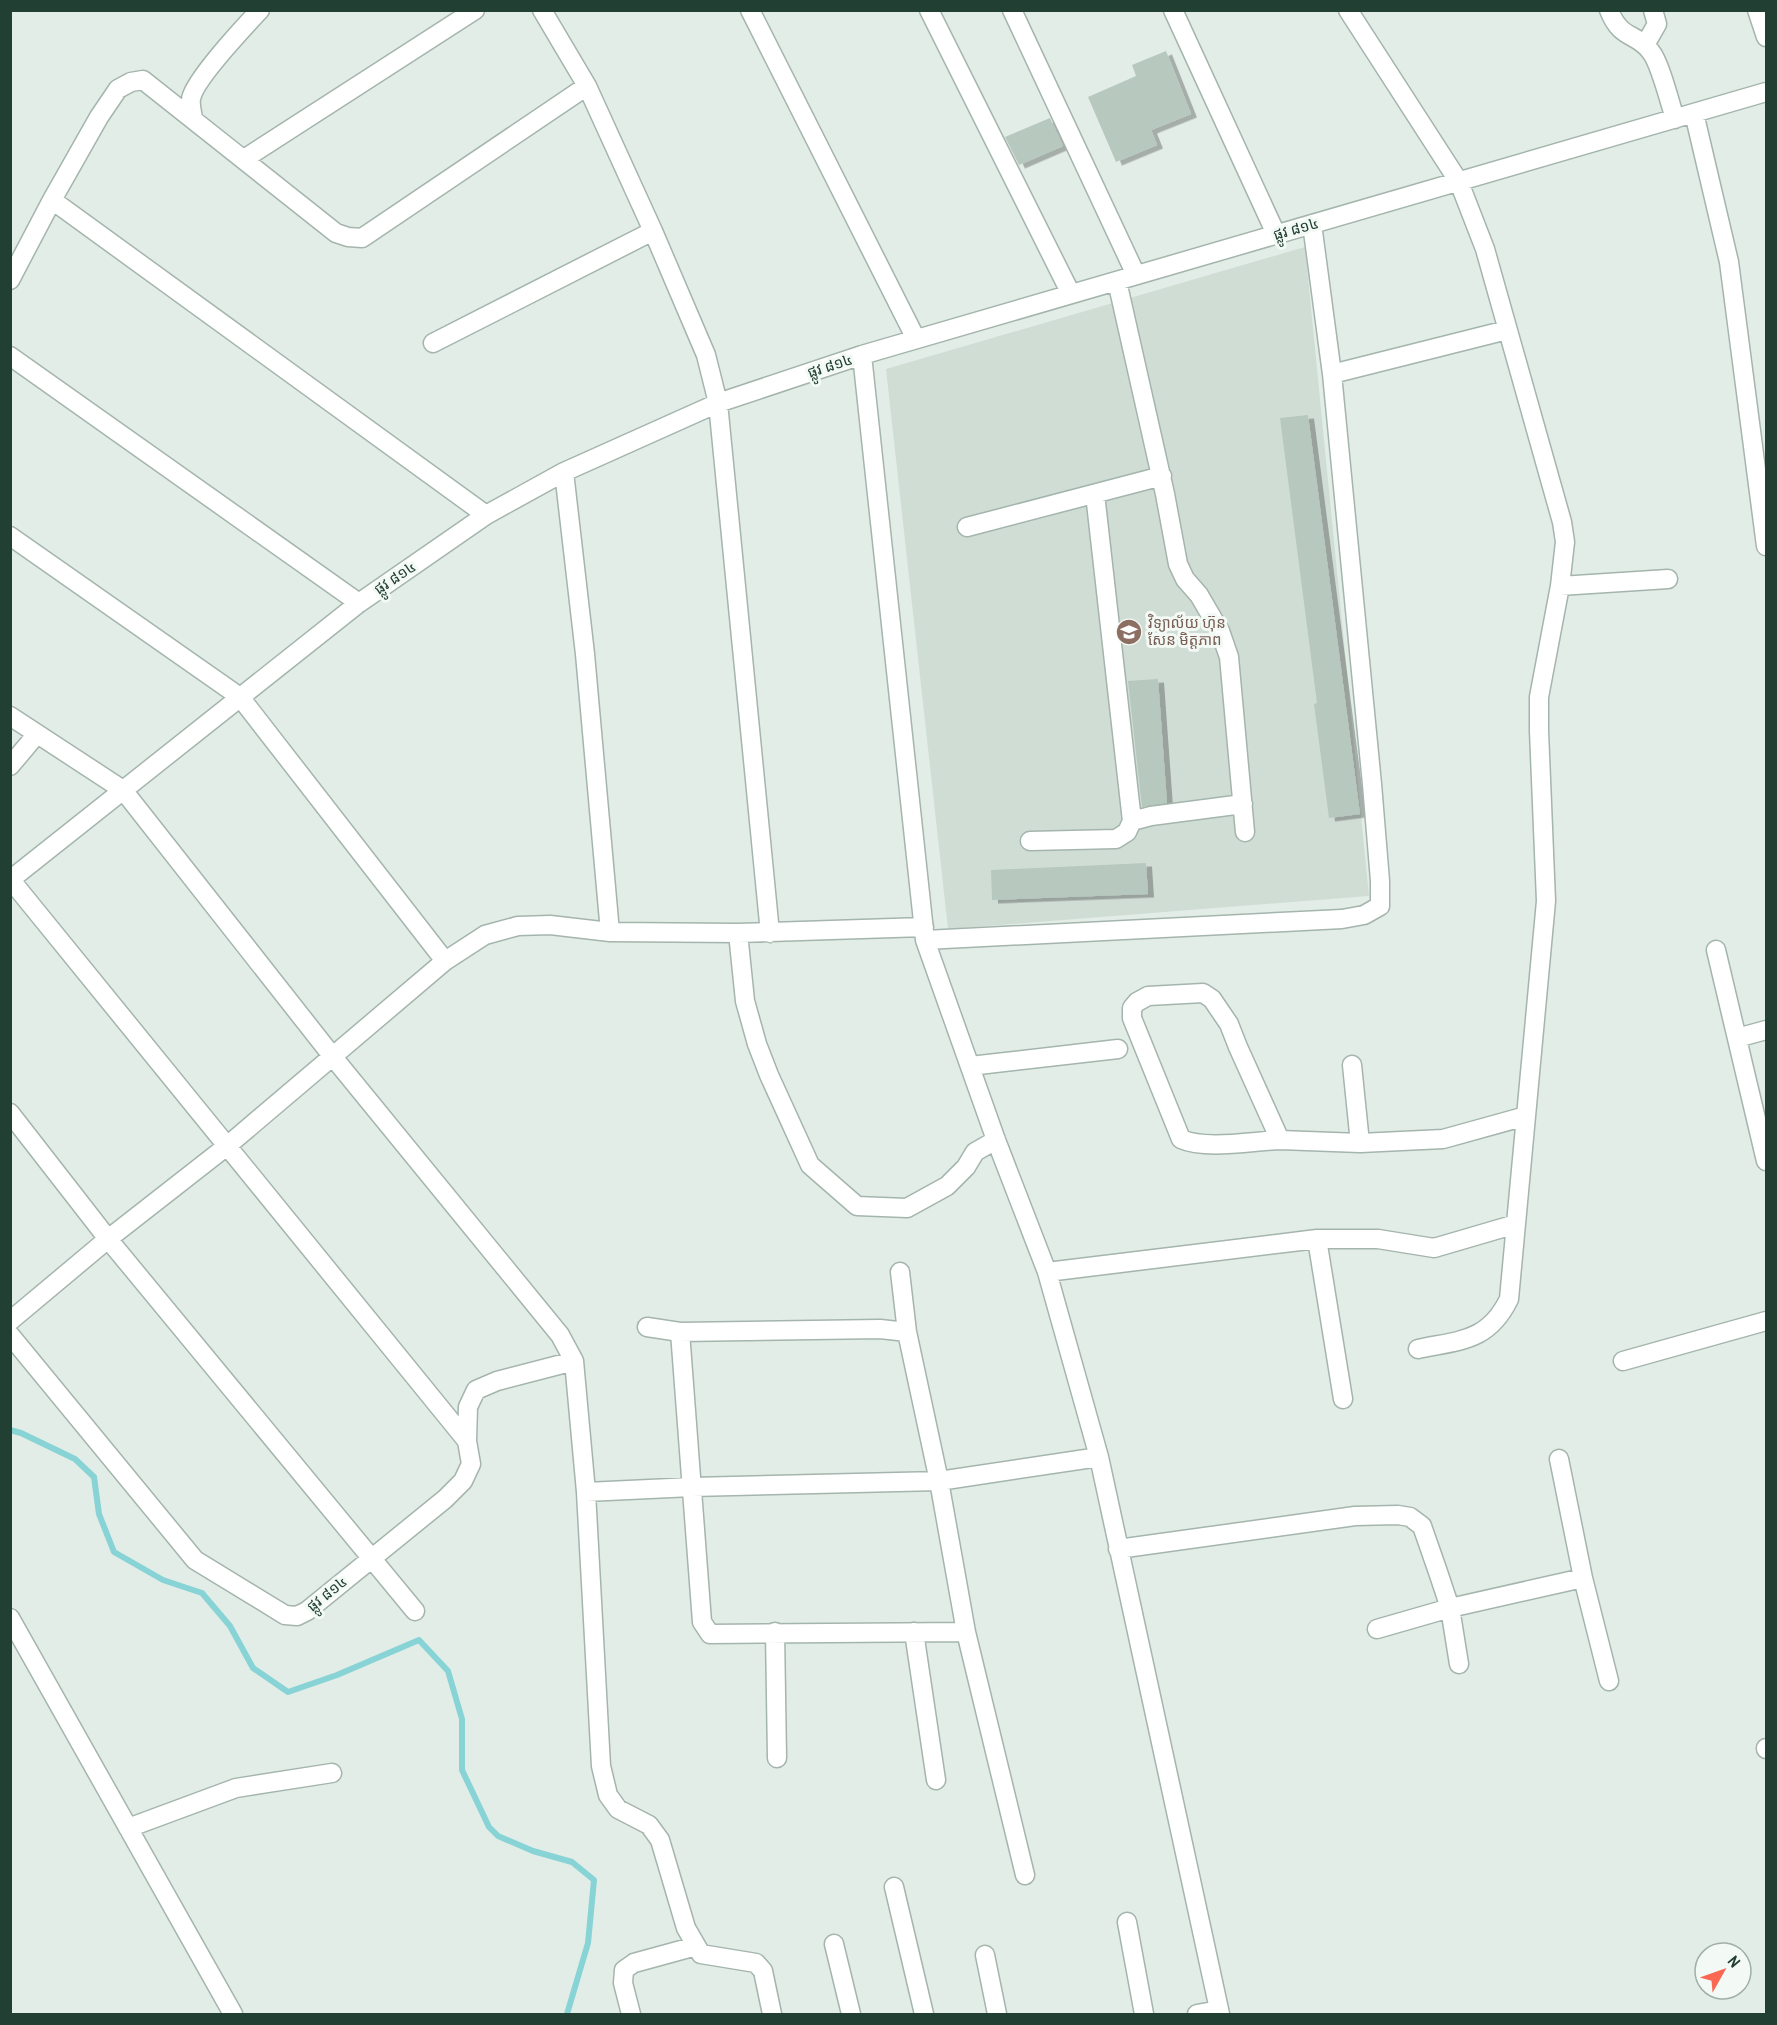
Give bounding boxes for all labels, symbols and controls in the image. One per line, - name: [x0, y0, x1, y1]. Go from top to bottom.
- street label: ផ្លូវ ៨១៤: [1271, 212, 1322, 248]
- street label: ផ្លូវ ៨១៤: [805, 348, 856, 386]
- street label: ផ្លូវ ៨១៤: [370, 556, 422, 602]
- place label: វិទ្យាល័យ ហ៊ុន សែន មិត្តភាព: [1148, 612, 1226, 650]
- school or university icon: វិទ្យាល័យ ហ៊ុន សែន មិត្តភាព: [1114, 617, 1144, 647]
- street label: ផ្លូវ ៨១៤: [302, 1571, 353, 1619]
- north arrow: [1693, 1941, 1753, 2001]
- text: N: [1723, 1951, 1746, 1972]

